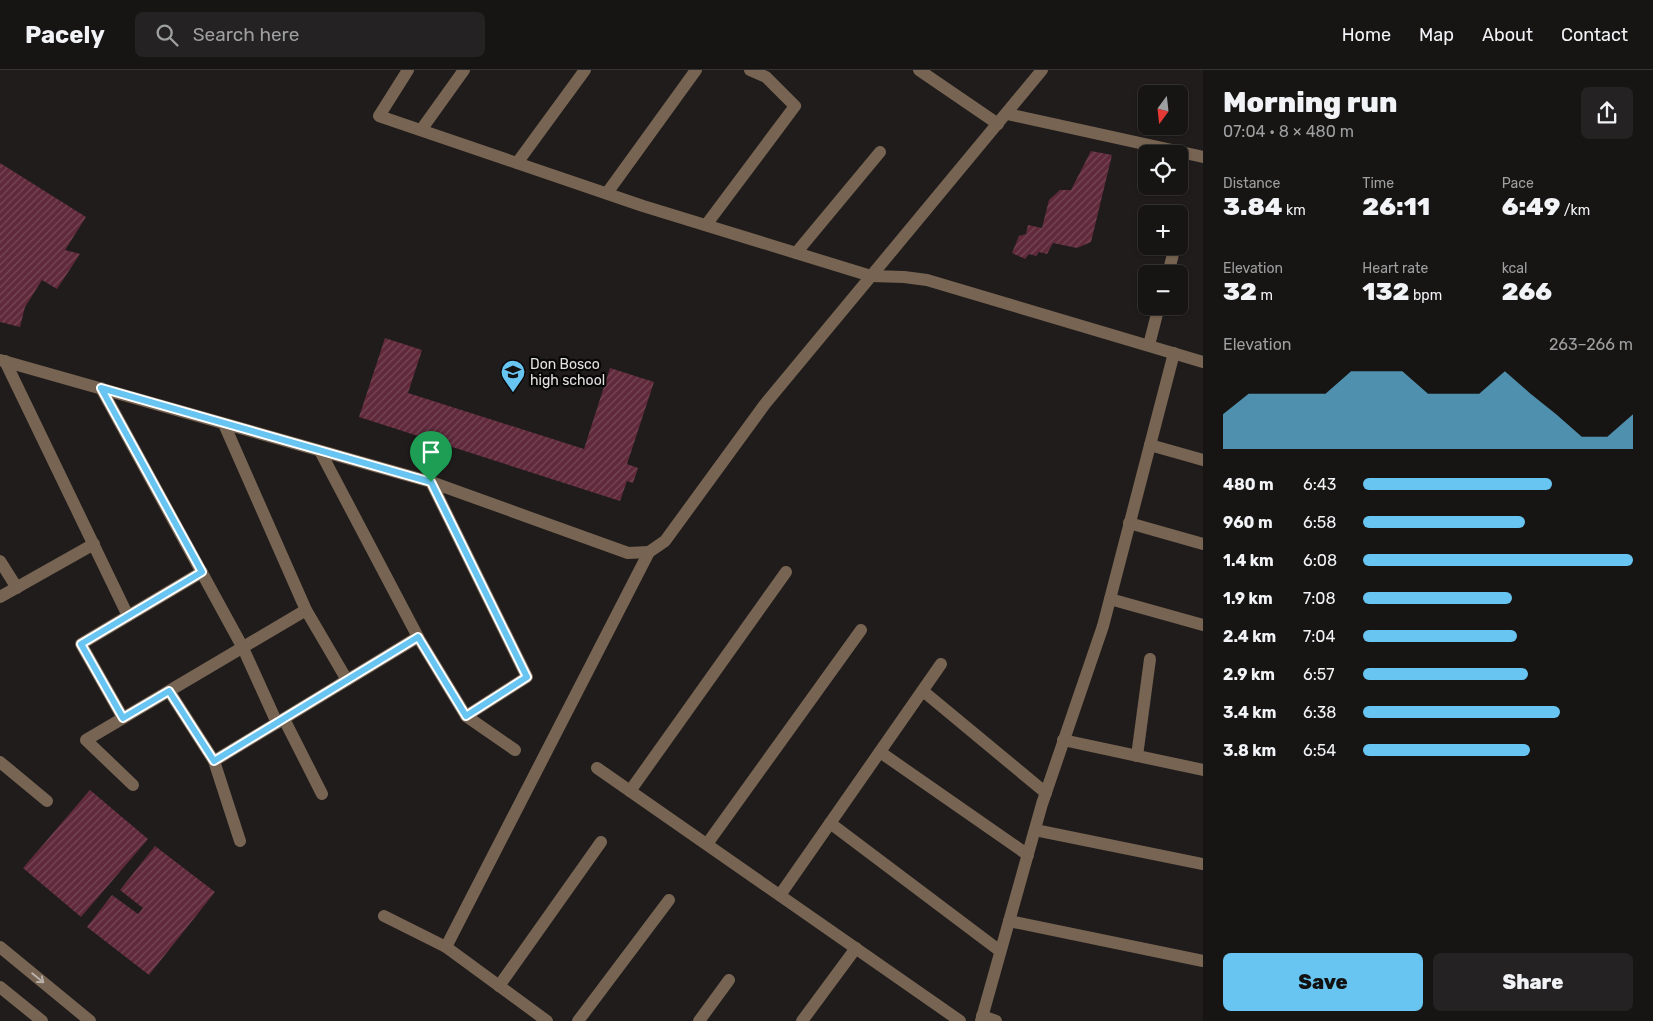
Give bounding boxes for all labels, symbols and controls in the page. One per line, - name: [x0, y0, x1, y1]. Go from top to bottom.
- search box: [135, 12, 485, 57]
- text: Pacely: [25, 21, 105, 49]
- icon: search: [153, 21, 181, 49]
- text: Search here: [193, 23, 299, 46]
- text: Home: [1342, 24, 1391, 46]
- text: Map: [1419, 24, 1454, 46]
- text: About: [1482, 24, 1533, 46]
- text: Contact: [1561, 24, 1628, 46]
- north arrow: [1138, 85, 1188, 135]
- map controls: [1138, 85, 1188, 315]
- text: Morning run: [1223, 86, 1397, 119]
- button: share: [1581, 87, 1633, 139]
- text: 07:04 · 8 × 480 m: [1223, 122, 1354, 141]
- button: locate: [1138, 145, 1188, 195]
- text: Distance: [1223, 175, 1280, 192]
- text: Time: [1362, 175, 1394, 192]
- text: Pace: [1502, 175, 1534, 192]
- text: 3.84: [1223, 192, 1283, 221]
- text: 26:11: [1362, 192, 1430, 221]
- text: 6:49: [1502, 192, 1560, 221]
- text: km: [1283, 202, 1306, 219]
- text: /km: [1560, 202, 1590, 219]
- button: +: [1138, 205, 1188, 255]
- text: Elevation: [1223, 260, 1283, 277]
- text: Heart rate: [1362, 260, 1428, 277]
- text: kcal: [1502, 260, 1527, 277]
- button: −: [1138, 265, 1188, 315]
- text: 32: [1223, 277, 1257, 306]
- text: 132: [1362, 277, 1410, 306]
- text: 266: [1502, 277, 1552, 306]
- text: m: [1257, 287, 1273, 304]
- text: bpm: [1410, 287, 1442, 304]
- text: Elevation: [1223, 335, 1292, 354]
- text: 263–266 m: [1549, 335, 1633, 354]
- place label: Don Bosco high school: [530, 356, 605, 389]
- school or university icon: Don Bosco high school: [500, 359, 526, 393]
- pin: [410, 431, 452, 482]
- icon: arrive: [417, 438, 445, 466]
- text: 480 m: [1223, 475, 1274, 494]
- text: 6:43: [1303, 475, 1336, 494]
- text: 960 m: [1223, 513, 1273, 532]
- text: 6:58: [1303, 513, 1336, 532]
- text: 1.4 km: [1223, 551, 1274, 570]
- text: 6:08: [1303, 551, 1337, 570]
- text: 1.9 km: [1223, 589, 1273, 608]
- text: 7:08: [1303, 589, 1336, 608]
- text: 2.4 km: [1223, 627, 1276, 646]
- text: 7:04: [1303, 627, 1335, 646]
- text: 2.9 km: [1223, 665, 1275, 684]
- text: 6:57: [1303, 665, 1334, 684]
- text: 3.4 km: [1223, 703, 1276, 722]
- text: 6:38: [1303, 703, 1337, 722]
- text: 3.8 km: [1223, 741, 1276, 760]
- text: 6:54: [1303, 741, 1336, 760]
- button: Save: [1223, 953, 1423, 1011]
- button: Share: [1433, 953, 1633, 1011]
- one-way arrow: [31, 972, 44, 983]

